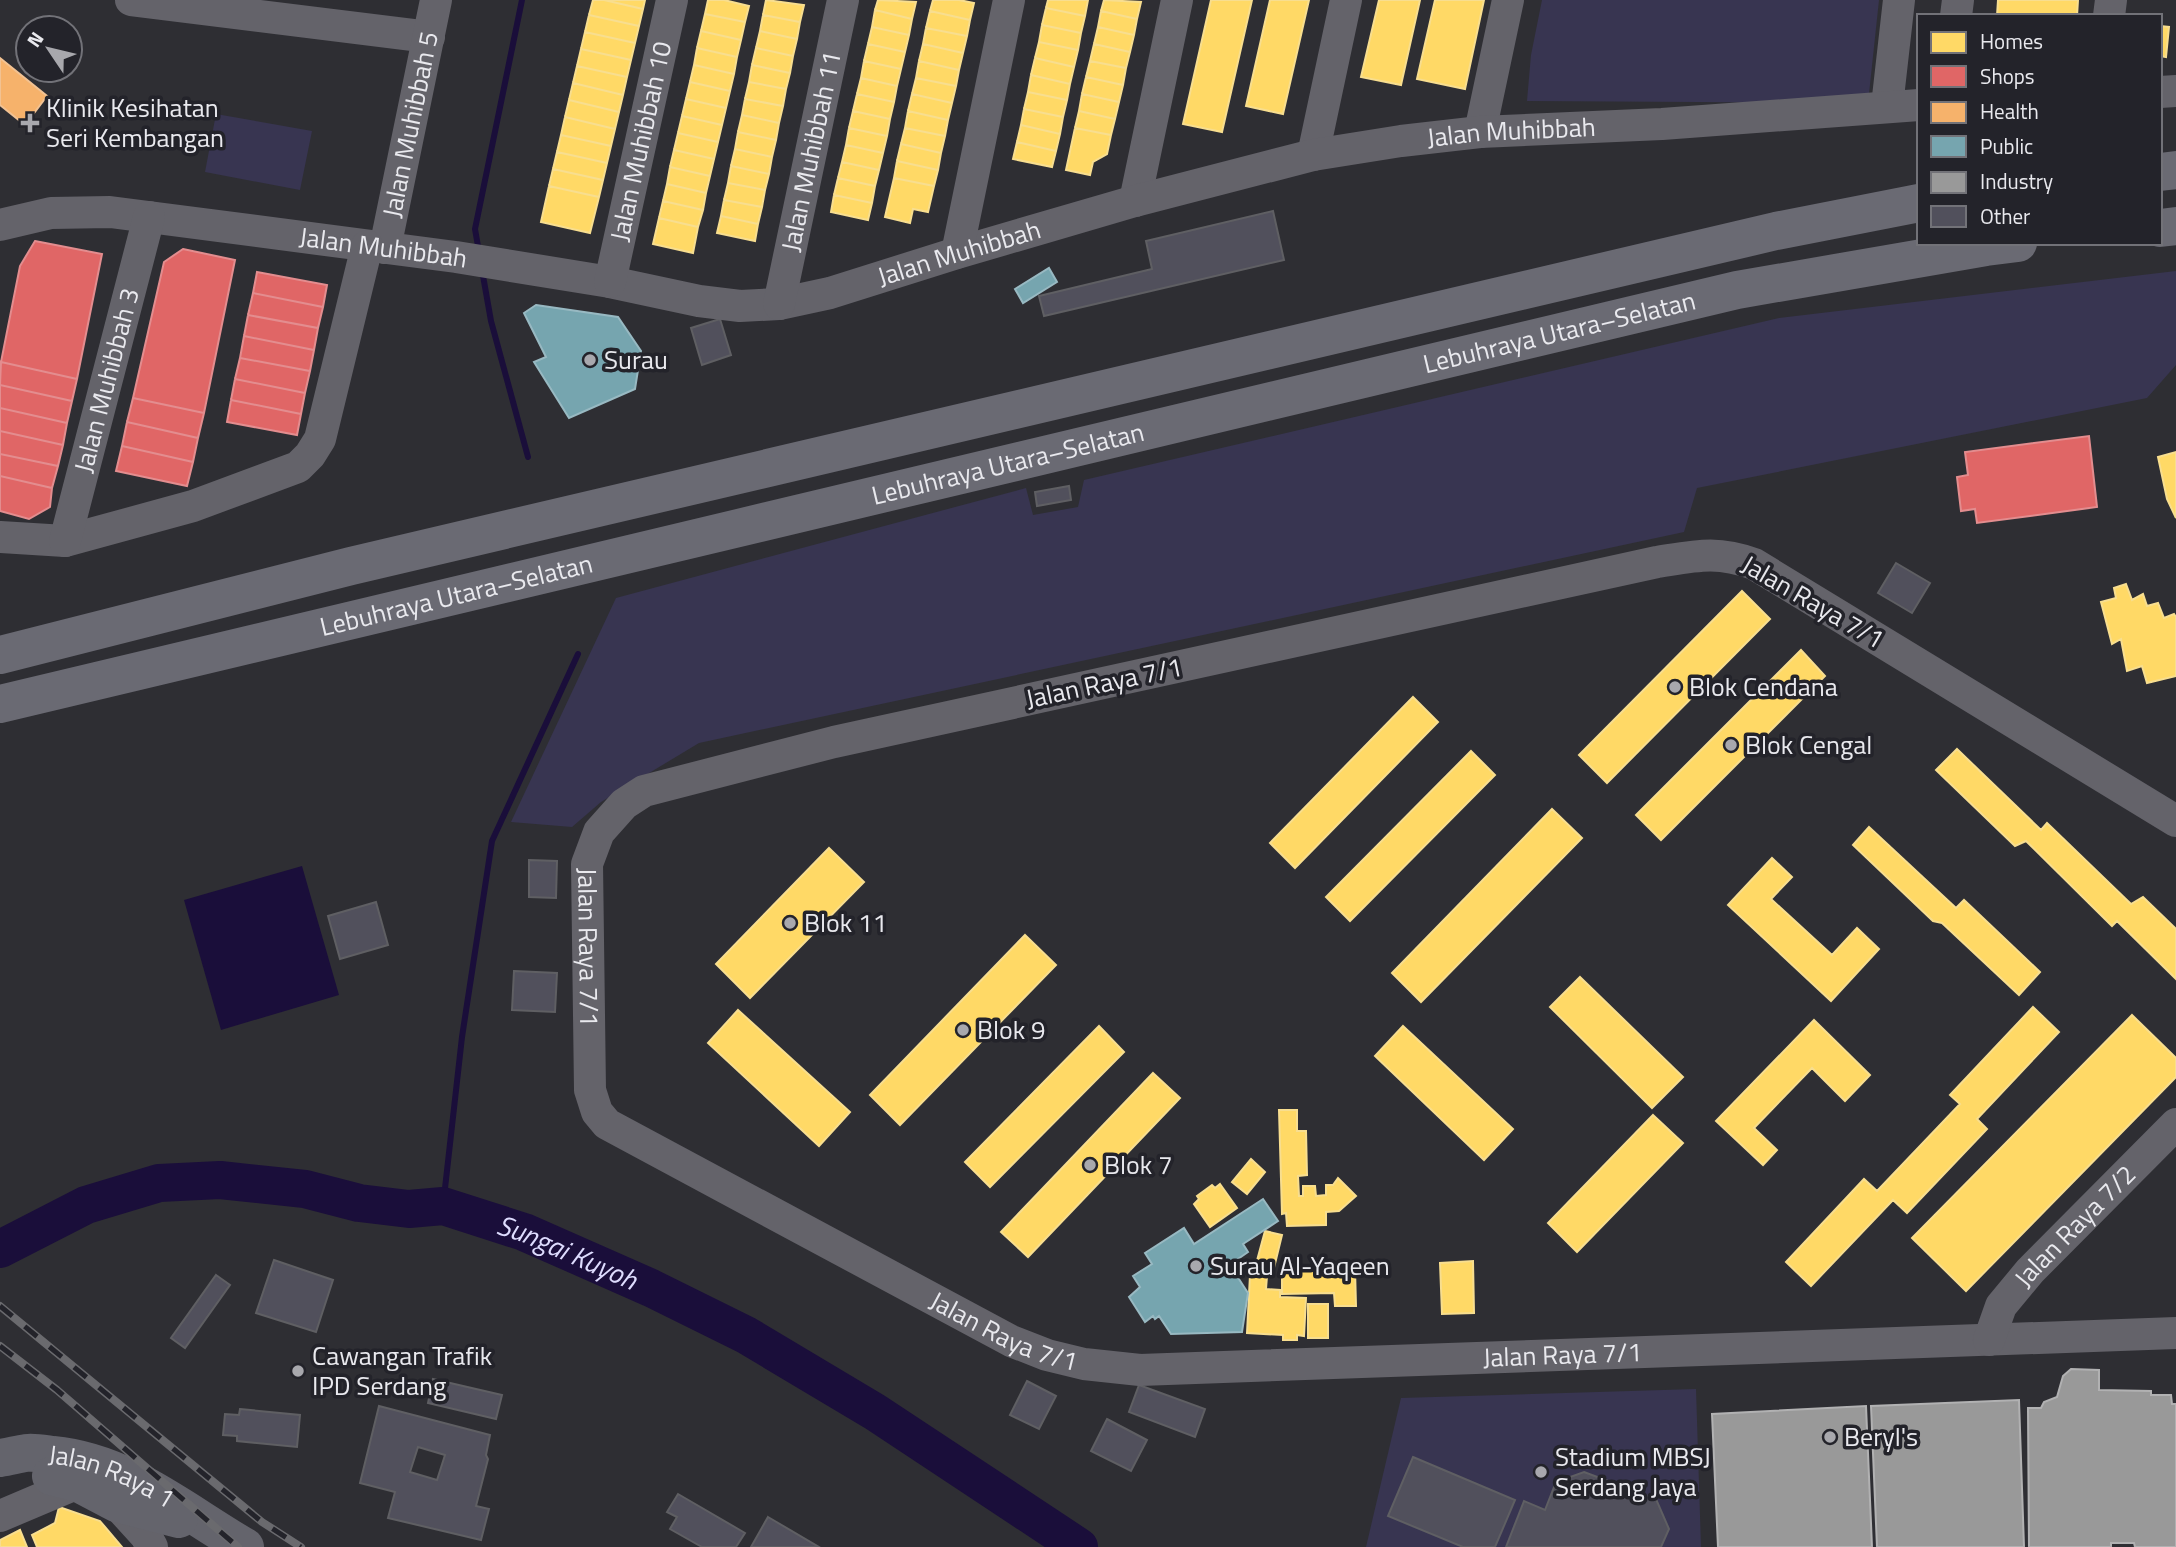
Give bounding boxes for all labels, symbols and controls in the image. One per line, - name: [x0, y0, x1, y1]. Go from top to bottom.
- north arrow: [14, 14, 84, 84]
- legend: [1917, 14, 2162, 245]
- text: N: [19, 25, 50, 53]
- text: Homes: [1980, 25, 2043, 57]
- street label: Jalan Muhibbah 5: [372, 28, 448, 221]
- street label: Jalan Muhibbah 10: [600, 38, 681, 245]
- street label: Jalan Muhibbah 11: [771, 47, 851, 255]
- text: Shops: [1980, 60, 2035, 92]
- place label: Klinik Kesihatan Seri Kembangan: [46, 88, 224, 157]
- text: Health: [1980, 95, 2039, 127]
- street label: Jalan Muhibbah: [1425, 107, 1596, 157]
- marker: Klinik Kesihatan Seri Kembangan: [20, 113, 40, 133]
- text: Public: [1980, 130, 2033, 162]
- text: Industry: [1980, 165, 2053, 197]
- text: Other: [1980, 200, 2030, 232]
- street label: Jalan Muhibbah: [872, 210, 1045, 296]
- street label: Jalan Muhibbah: [297, 217, 470, 278]
- street label: Lebuhraya Utara–Selatan: [1419, 281, 1699, 383]
- street label: Jalan Muhibbah 3: [64, 284, 149, 477]
- place label: Surau: [604, 340, 668, 379]
- marker: Surau: [582, 352, 598, 368]
- street label: Lebuhraya Utara–Selatan: [867, 412, 1148, 515]
- street label: Lebuhraya Utara–Selatan: [316, 543, 596, 646]
- street label: Jalan Raya 7/1: [1735, 545, 1892, 658]
- street label: Jalan Raya 7/1: [1022, 647, 1186, 718]
- place label: Blok Cendana: [1689, 667, 1838, 706]
- marker: Blok Cendana: [1667, 679, 1683, 695]
- place label: Blok Cengal: [1745, 725, 1872, 764]
- marker: Blok Cengal: [1723, 737, 1739, 753]
- street label: Jalan Raya 7/1: [568, 867, 609, 1027]
- place label: Blok 11: [804, 903, 887, 942]
- marker: Blok 11: [782, 915, 798, 931]
- place label: Blok 9: [977, 1010, 1045, 1049]
- marker: Blok 9: [955, 1022, 971, 1038]
- place label: Blok 7: [1104, 1145, 1172, 1184]
- street label: Jalan Raya 7/2: [2004, 1155, 2144, 1296]
- marker: Blok 7: [1082, 1157, 1098, 1173]
- water label: Sungai Kuyoh: [492, 1203, 645, 1301]
- place label: Surau Al-Yaqeen: [1210, 1246, 1390, 1285]
- marker: Surau Al-Yaqeen: [1188, 1258, 1204, 1274]
- street label: Jalan Raya 7/1: [923, 1281, 1082, 1381]
- street label: Jalan Raya 7/1: [1482, 1332, 1643, 1377]
- place label: Cawangan Trafik IPD Serdang: [312, 1336, 492, 1405]
- marker: Cawangan Trafik IPD Serdang: [290, 1363, 306, 1379]
- place label: Beryl's: [1844, 1417, 1918, 1456]
- marker: Beryl's: [1822, 1429, 1838, 1445]
- street label: Jalan Raya 1: [46, 1435, 183, 1518]
- place label: Stadium MBSJ Serdang Jaya: [1555, 1437, 1711, 1506]
- marker: Stadium MBSJ Serdang Jaya: [1533, 1464, 1549, 1480]

